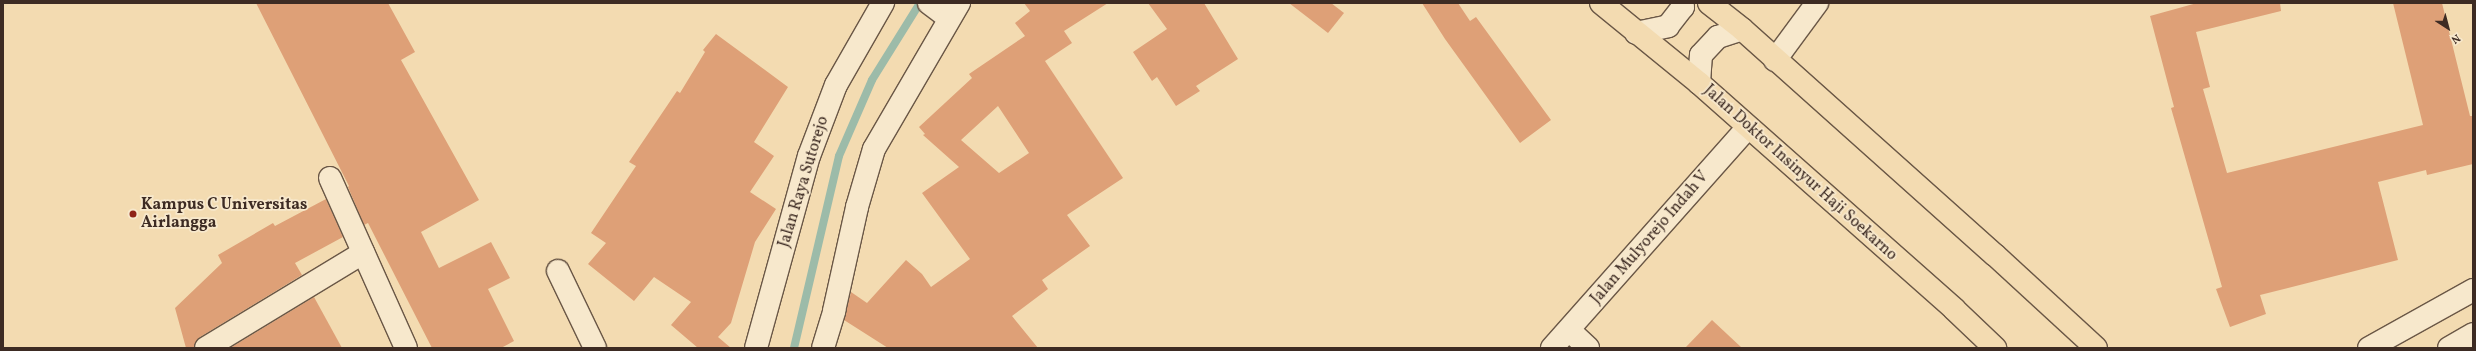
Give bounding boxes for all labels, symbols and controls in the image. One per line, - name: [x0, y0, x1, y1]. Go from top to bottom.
- north arrow: [2428, 8, 2468, 48]
- text: N: [2448, 30, 2463, 47]
- street label: Jalan Doktor Insinyur Haji Soekarno: [1699, 81, 1901, 265]
- street label: Jalan Raya Sutorejo: [775, 114, 833, 250]
- street label: Jalan Mulyorejo Indah V: [1587, 167, 1713, 309]
- place label: Kampus C Universitas Airlangga: [141, 195, 307, 233]
- marker: Kampus C Universitas Airlangga: [128, 209, 138, 219]

